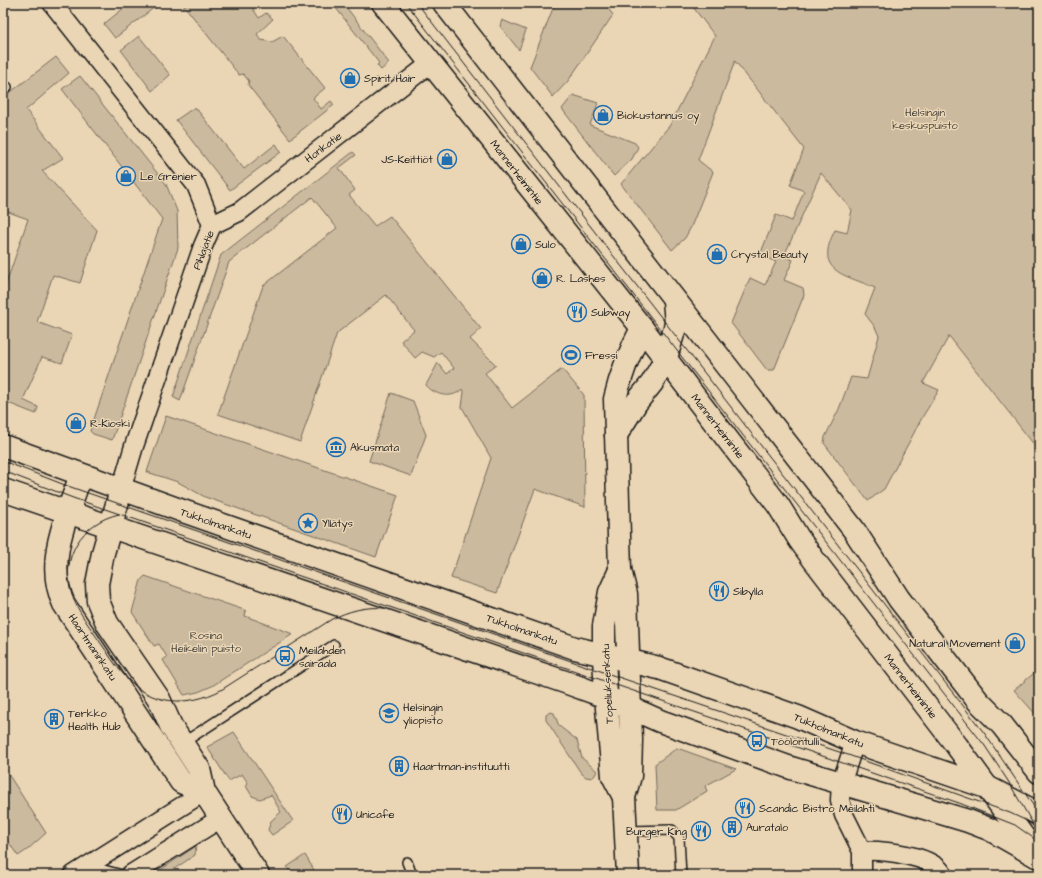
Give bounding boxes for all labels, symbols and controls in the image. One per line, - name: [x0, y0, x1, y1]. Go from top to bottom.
- shop icon: Spirit Hair: [339, 67, 361, 89]
- place label: Spirit Hair: [364, 71, 415, 86]
- shop icon: Biokustannus oy: [592, 104, 614, 126]
- park label: Helsingin keskuspuisto: [892, 105, 959, 133]
- place label: Biokustannus oy: [617, 108, 699, 124]
- street label: Honkatie: [302, 129, 345, 166]
- street label: Mannerheimintie: [487, 137, 547, 208]
- shop icon: JS-Keittiöt: [436, 148, 458, 170]
- place label: JS-Keittiöt: [381, 152, 434, 167]
- shop icon: Le Grenier: [115, 165, 137, 187]
- place label: Le Grenier: [140, 169, 197, 184]
- street label: Pihlajatie: [189, 228, 218, 272]
- shop icon: Sulo: [510, 233, 532, 255]
- place label: Sulo: [535, 237, 556, 252]
- shop icon: Crystal Beauty: [706, 243, 728, 265]
- place label: Crystal Beauty: [731, 247, 808, 263]
- shop icon: R. Lashes: [531, 267, 553, 289]
- place label: R. Lashes: [556, 271, 606, 286]
- restaurant icon: Subway: [566, 301, 588, 323]
- place label: Subway: [591, 305, 630, 321]
- sports icon: Fressi: [560, 344, 582, 366]
- place label: Fressi: [585, 348, 618, 363]
- street label: Mannerheimintie: [688, 391, 748, 462]
- shop icon: R-Kioski: [65, 412, 87, 434]
- place label: R-Kioski: [90, 416, 130, 431]
- museum icon: Akusmata: [325, 436, 347, 458]
- place label: Akusmata: [350, 440, 400, 455]
- street label: Tukholmankatu: [178, 504, 254, 543]
- place icon: Yllätys: [297, 512, 319, 534]
- place label: Yllätys: [322, 516, 353, 532]
- restaurant icon: Sibylla: [708, 580, 730, 602]
- place label: Sibylla: [733, 584, 763, 600]
- street label: Tukholmankatu: [484, 610, 560, 649]
- street label: Haartmaninkatu: [65, 611, 121, 684]
- park label: Rosina Heikelin puisto: [171, 628, 242, 656]
- shop icon: Natural Movement: [1004, 632, 1026, 654]
- place label: Natural Movement: [909, 636, 1002, 651]
- place label: Meilahden sairaala: [299, 643, 346, 671]
- street label: Topeliuksenkatu: [598, 643, 617, 724]
- bus stop icon: Meilahden sairaala: [274, 645, 296, 667]
- street label: Mannerheimintie: [881, 651, 941, 722]
- place label: Helsingin yliopisto: [403, 700, 443, 729]
- school or university icon: Helsingin yliopisto: [378, 702, 400, 724]
- place label: Terkko Health Hub: [68, 706, 121, 734]
- building icon: Terkko Health Hub: [43, 708, 65, 730]
- street label: Tukholmankatu: [791, 710, 867, 752]
- bus stop icon: Töölöntulli: [746, 730, 768, 752]
- place label: Töölöntulli: [771, 734, 819, 749]
- building icon: Haartman-instituutti: [388, 755, 410, 777]
- place label: Haartman-instituutti: [413, 759, 510, 774]
- restaurant icon: Scandic Bistro Meilahti: [734, 797, 756, 819]
- place label: Scandic Bistro Meilahti: [759, 801, 875, 816]
- restaurant icon: Unicafe: [331, 803, 353, 825]
- place label: Unicafe: [356, 807, 394, 822]
- building icon: Auratalo: [721, 816, 743, 838]
- restaurant icon: Burger King: [690, 820, 712, 842]
- place label: Auratalo: [746, 820, 789, 835]
- place label: Burger King: [626, 824, 687, 840]

